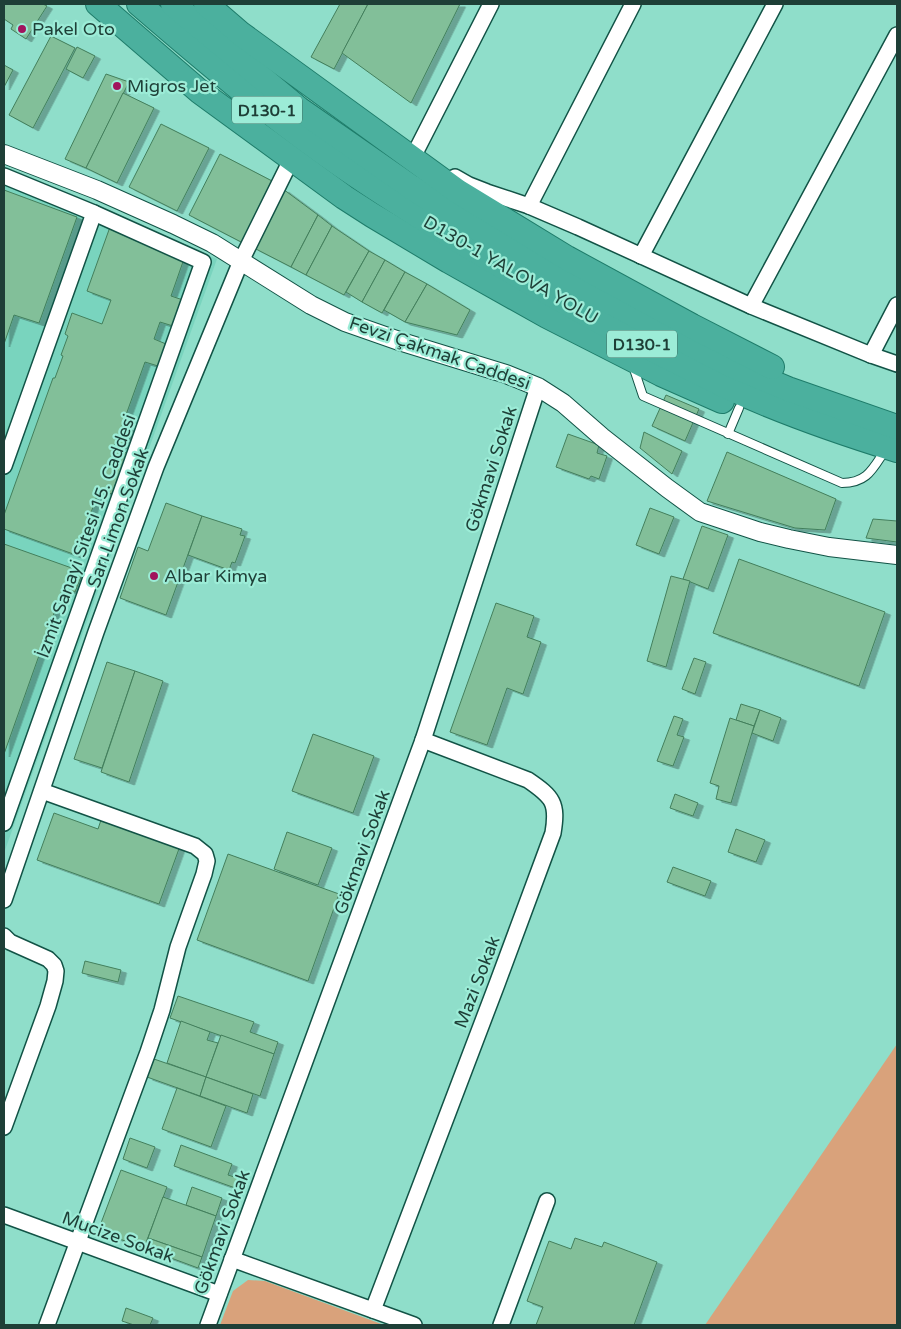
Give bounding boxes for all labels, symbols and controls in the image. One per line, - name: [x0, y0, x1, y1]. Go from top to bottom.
- place label: Pakel Oto: [32, 18, 115, 40]
- marker: Pakel Oto: [16, 23, 28, 35]
- place label: Migros Jet: [127, 75, 217, 97]
- marker: Migros Jet: [111, 80, 123, 92]
- road number: D130-1: [232, 96, 302, 124]
- street label: D130-1 YALOVA YOLU: [420, 211, 602, 329]
- street label: Fevzi Çakmak Caddesi: [346, 312, 534, 394]
- road number: D130-1: [607, 330, 677, 358]
- street label: Gökmavi Sokak: [460, 403, 522, 535]
- street label: İzmit Sanayi Sitesi 15. Caddesi: [32, 411, 140, 661]
- street label: Sarı Limon Sokak: [83, 445, 154, 591]
- place label: Albar Kimya: [164, 565, 267, 587]
- marker: Albar Kimya: [148, 570, 160, 582]
- street label: Gökmavi Sokak: [329, 786, 395, 917]
- street label: Mazi Sokak: [449, 933, 505, 1031]
- street label: Gökmavi Sokak: [189, 1166, 255, 1297]
- street label: Mucize Sokak: [59, 1207, 177, 1268]

